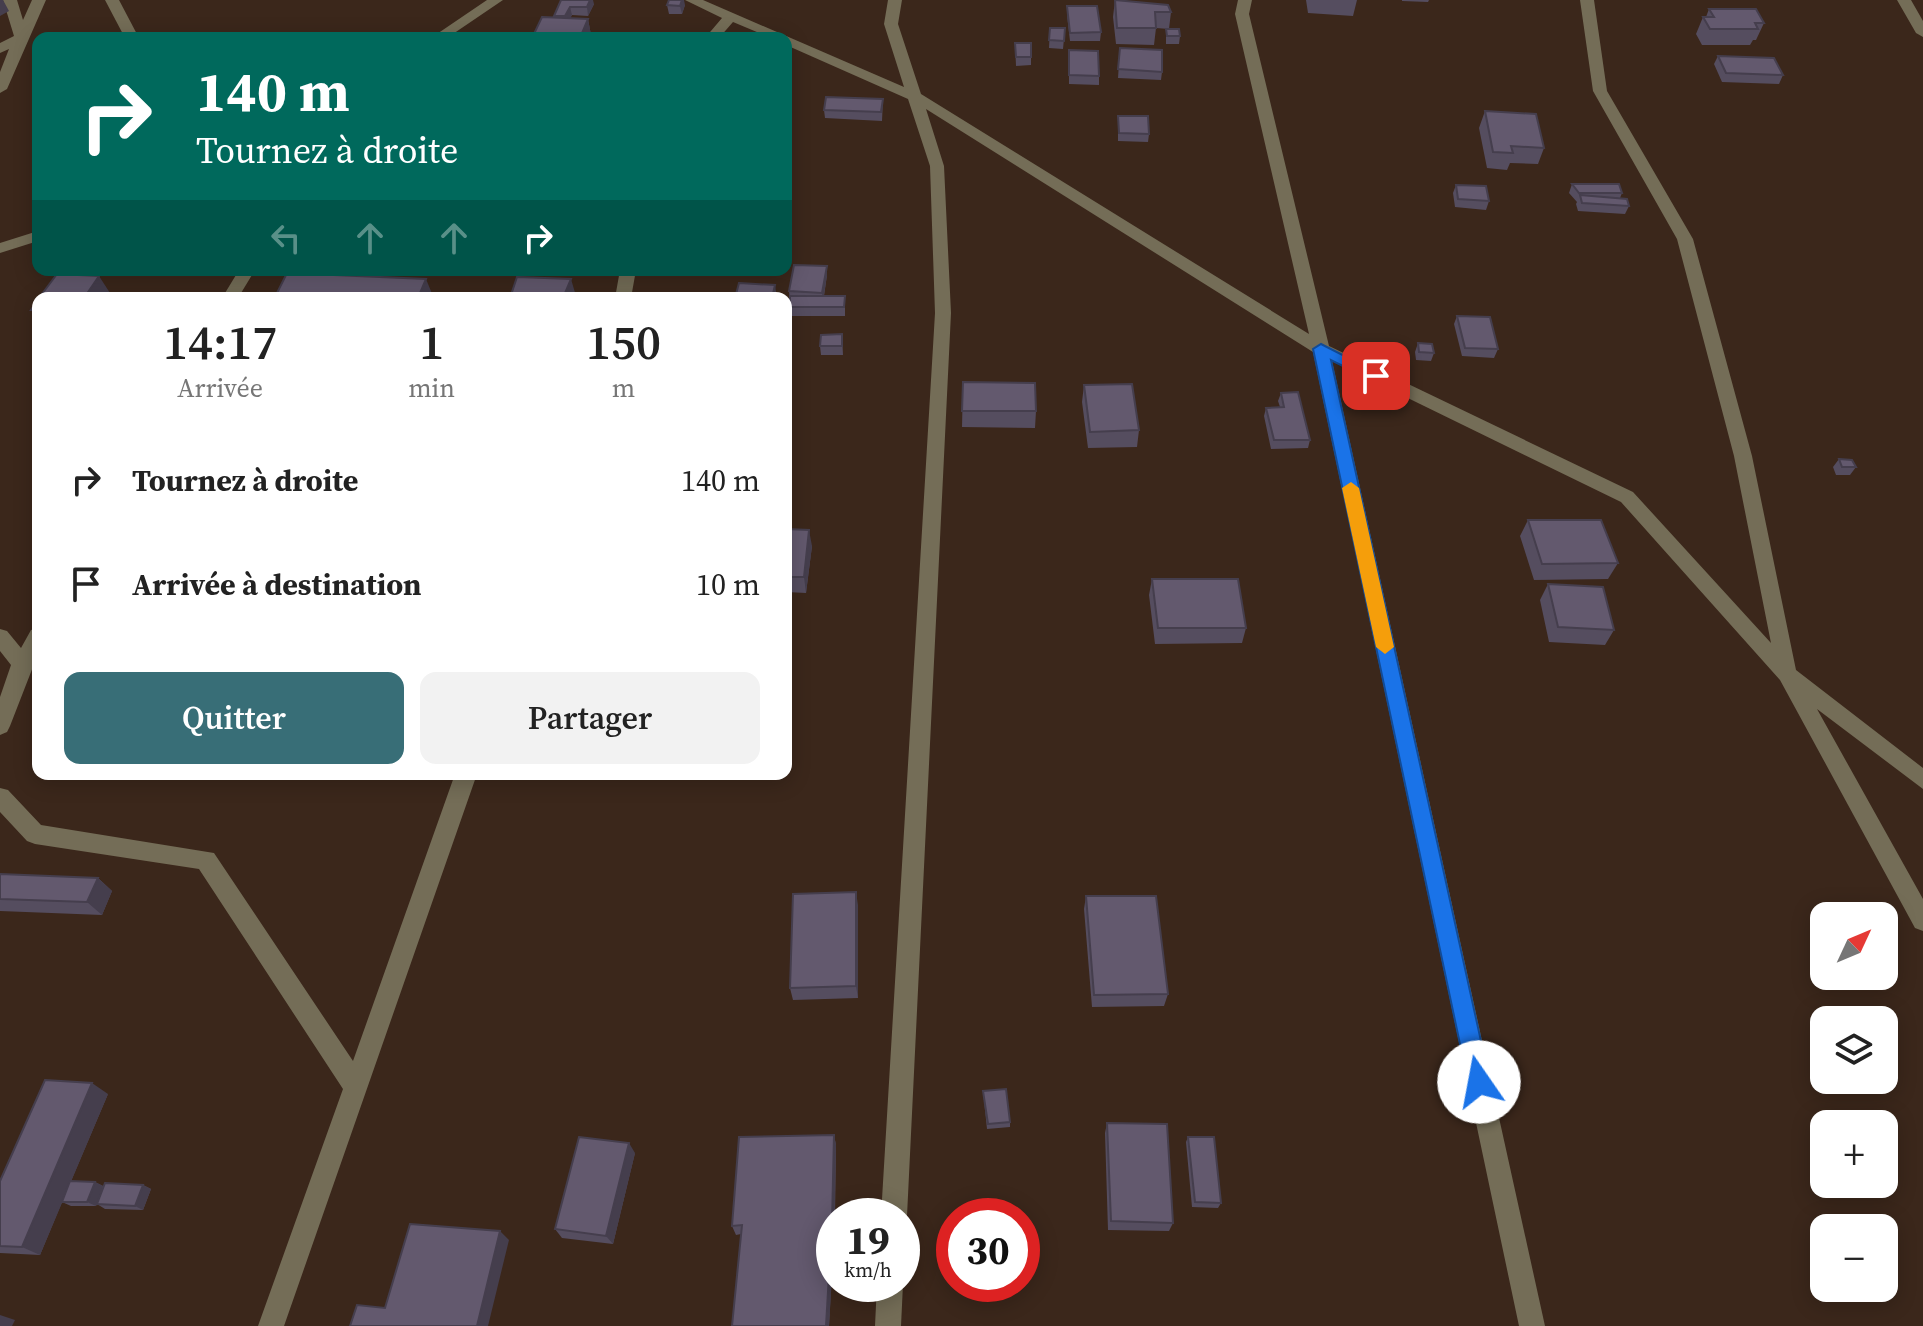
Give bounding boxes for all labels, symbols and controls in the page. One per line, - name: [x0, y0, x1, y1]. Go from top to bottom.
- text: 140 m: [196, 53, 350, 130]
- icon: right: [64, 64, 168, 168]
- text: Tournez à droite: [196, 126, 458, 175]
- icon: left: [264, 216, 308, 260]
- icon: ahead: [348, 216, 392, 260]
- icon: ahead: [432, 216, 476, 260]
- icon: right: [516, 216, 560, 260]
- text: 14:17: [163, 309, 277, 375]
- text: 1: [419, 309, 444, 375]
- text: 150: [586, 309, 661, 375]
- pin: [1342, 342, 1410, 410]
- icon: arrive: [1354, 354, 1398, 398]
- text: Arrivée: [177, 370, 263, 406]
- text: min: [408, 370, 455, 406]
- text: m: [612, 370, 635, 406]
- icon: right: [64, 458, 108, 502]
- text: Tournez à droite: [132, 460, 358, 501]
- text: 140 m: [681, 460, 760, 501]
- icon: arrive: [64, 562, 108, 606]
- text: Arrivée à destination: [132, 564, 422, 605]
- text: 10 m: [696, 564, 760, 605]
- button: Quitter: [64, 672, 404, 764]
- button: Partager: [420, 672, 760, 764]
- north arrow: [1810, 902, 1898, 990]
- map controls: [1810, 902, 1898, 1302]
- button: layers: [1810, 1006, 1898, 1094]
- position arrow: [1437, 1040, 1521, 1124]
- button: +: [1810, 1110, 1898, 1198]
- speed limit sign: 30: [936, 1198, 1040, 1302]
- text: 19: [846, 1213, 890, 1267]
- button: −: [1810, 1214, 1898, 1302]
- text: km/h: [844, 1256, 892, 1284]

